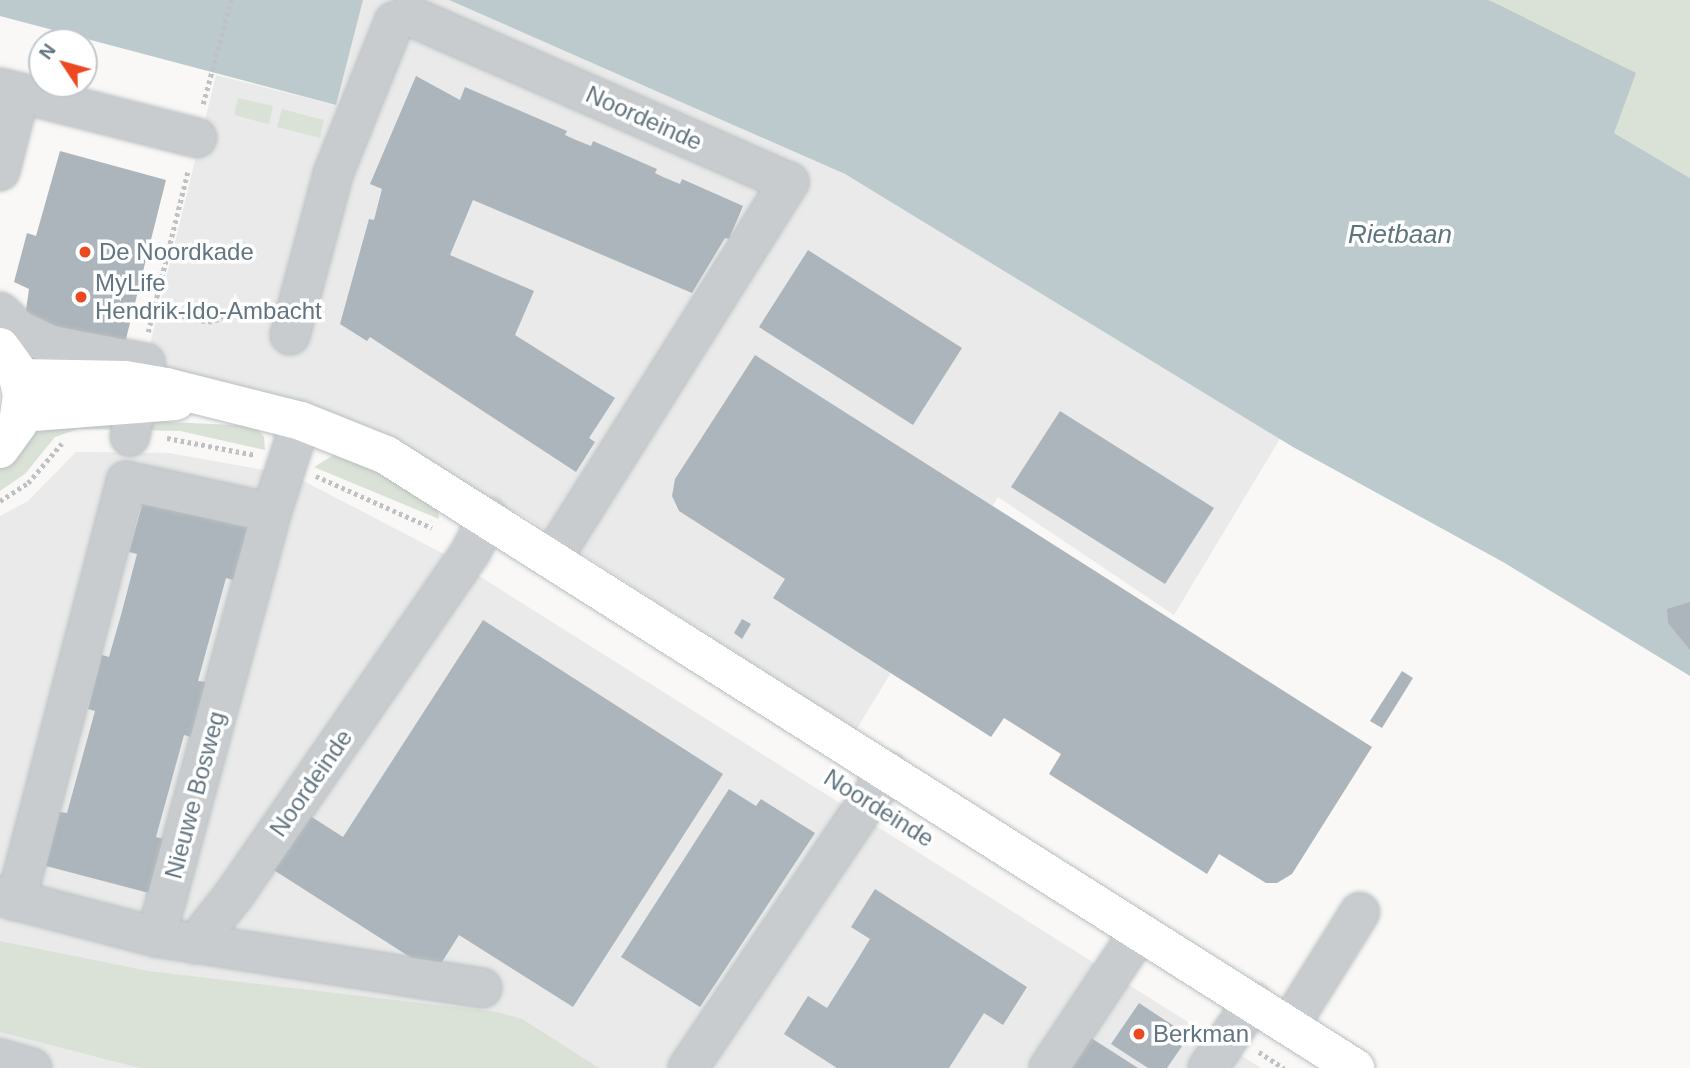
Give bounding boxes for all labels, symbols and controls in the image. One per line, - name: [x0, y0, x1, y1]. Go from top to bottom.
- north arrow: [28, 28, 98, 98]
- text: N: [35, 40, 60, 63]
- street label: Noordeinde: [581, 80, 707, 156]
- water label: Rietbaan: [1348, 219, 1452, 251]
- place label: De Noordkade: [99, 238, 254, 266]
- marker: De Noordkade: [77, 244, 93, 260]
- place label: MyLife Hendrik-Ido-Ambacht: [95, 269, 322, 325]
- marker: MyLife Hendrik-Ido-Ambacht: [73, 289, 89, 305]
- street label: Nieuwe Bosweg: [159, 708, 231, 882]
- street label: Noordeinde: [264, 724, 358, 842]
- street label: Noordeinde: [819, 763, 939, 853]
- place label: Berkman: [1153, 1020, 1249, 1048]
- marker: Berkman: [1131, 1026, 1147, 1042]

